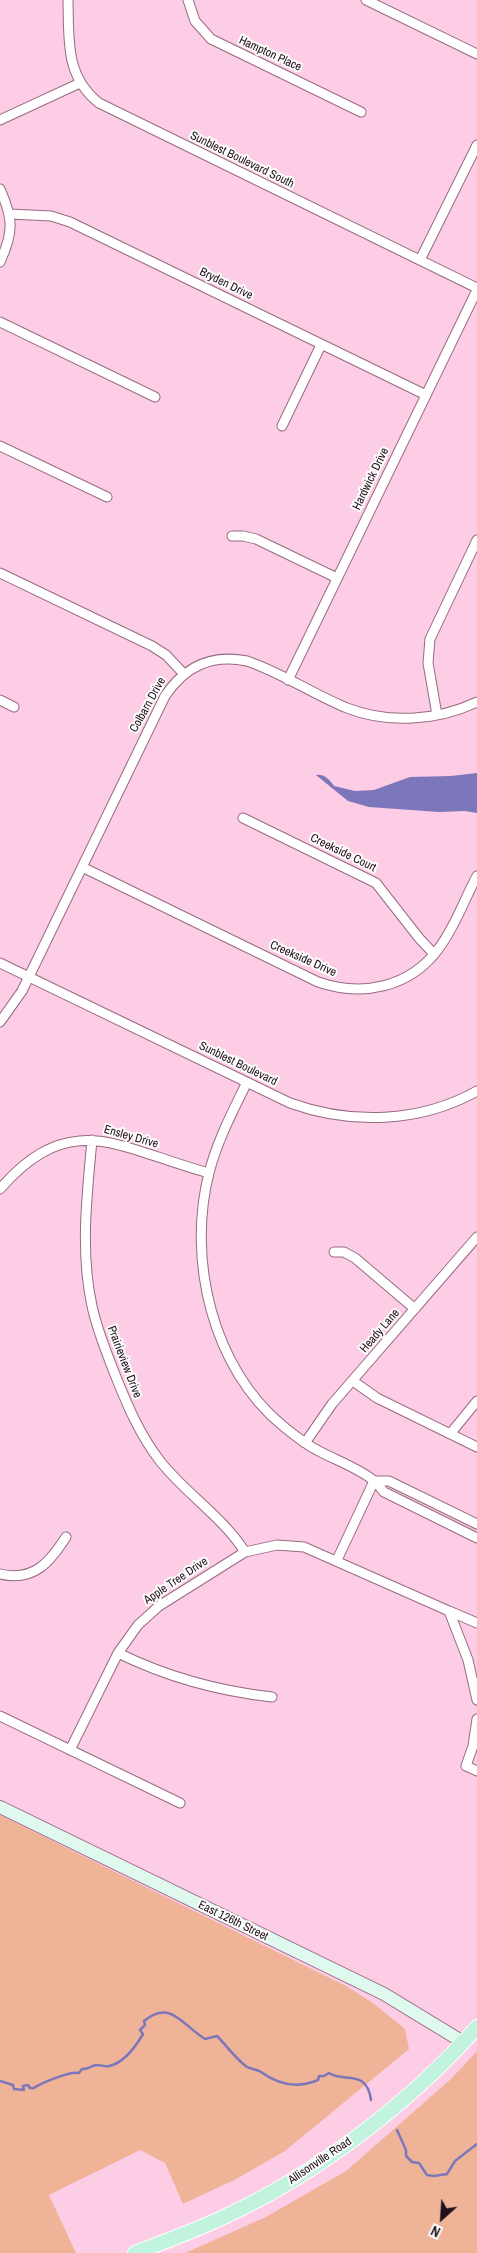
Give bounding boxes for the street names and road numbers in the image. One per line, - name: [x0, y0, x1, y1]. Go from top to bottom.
- street label: Hampton Place: [236, 33, 304, 75]
- street label: Sunblest Boulevard South: [188, 129, 296, 191]
- street label: Bryden Drive: [197, 265, 255, 303]
- street label: Hardwick Drive: [350, 446, 392, 512]
- street label: Colbarn Drive: [127, 675, 169, 735]
- street label: Creekside Court: [308, 831, 378, 875]
- street label: Creekside Drive: [268, 938, 338, 980]
- street label: Sunblest Boulevard: [196, 1039, 280, 1089]
- street label: Ensley Drive: [102, 1122, 160, 1152]
- street label: Heady Lane: [357, 1306, 403, 1356]
- street label: Prairieview Drive: [104, 1324, 144, 1400]
- street label: Apple Tree Drive: [141, 1554, 211, 1608]
- street label: East 126th Street: [196, 1898, 270, 1944]
- street label: Allisonville Road: [286, 2135, 354, 2187]

